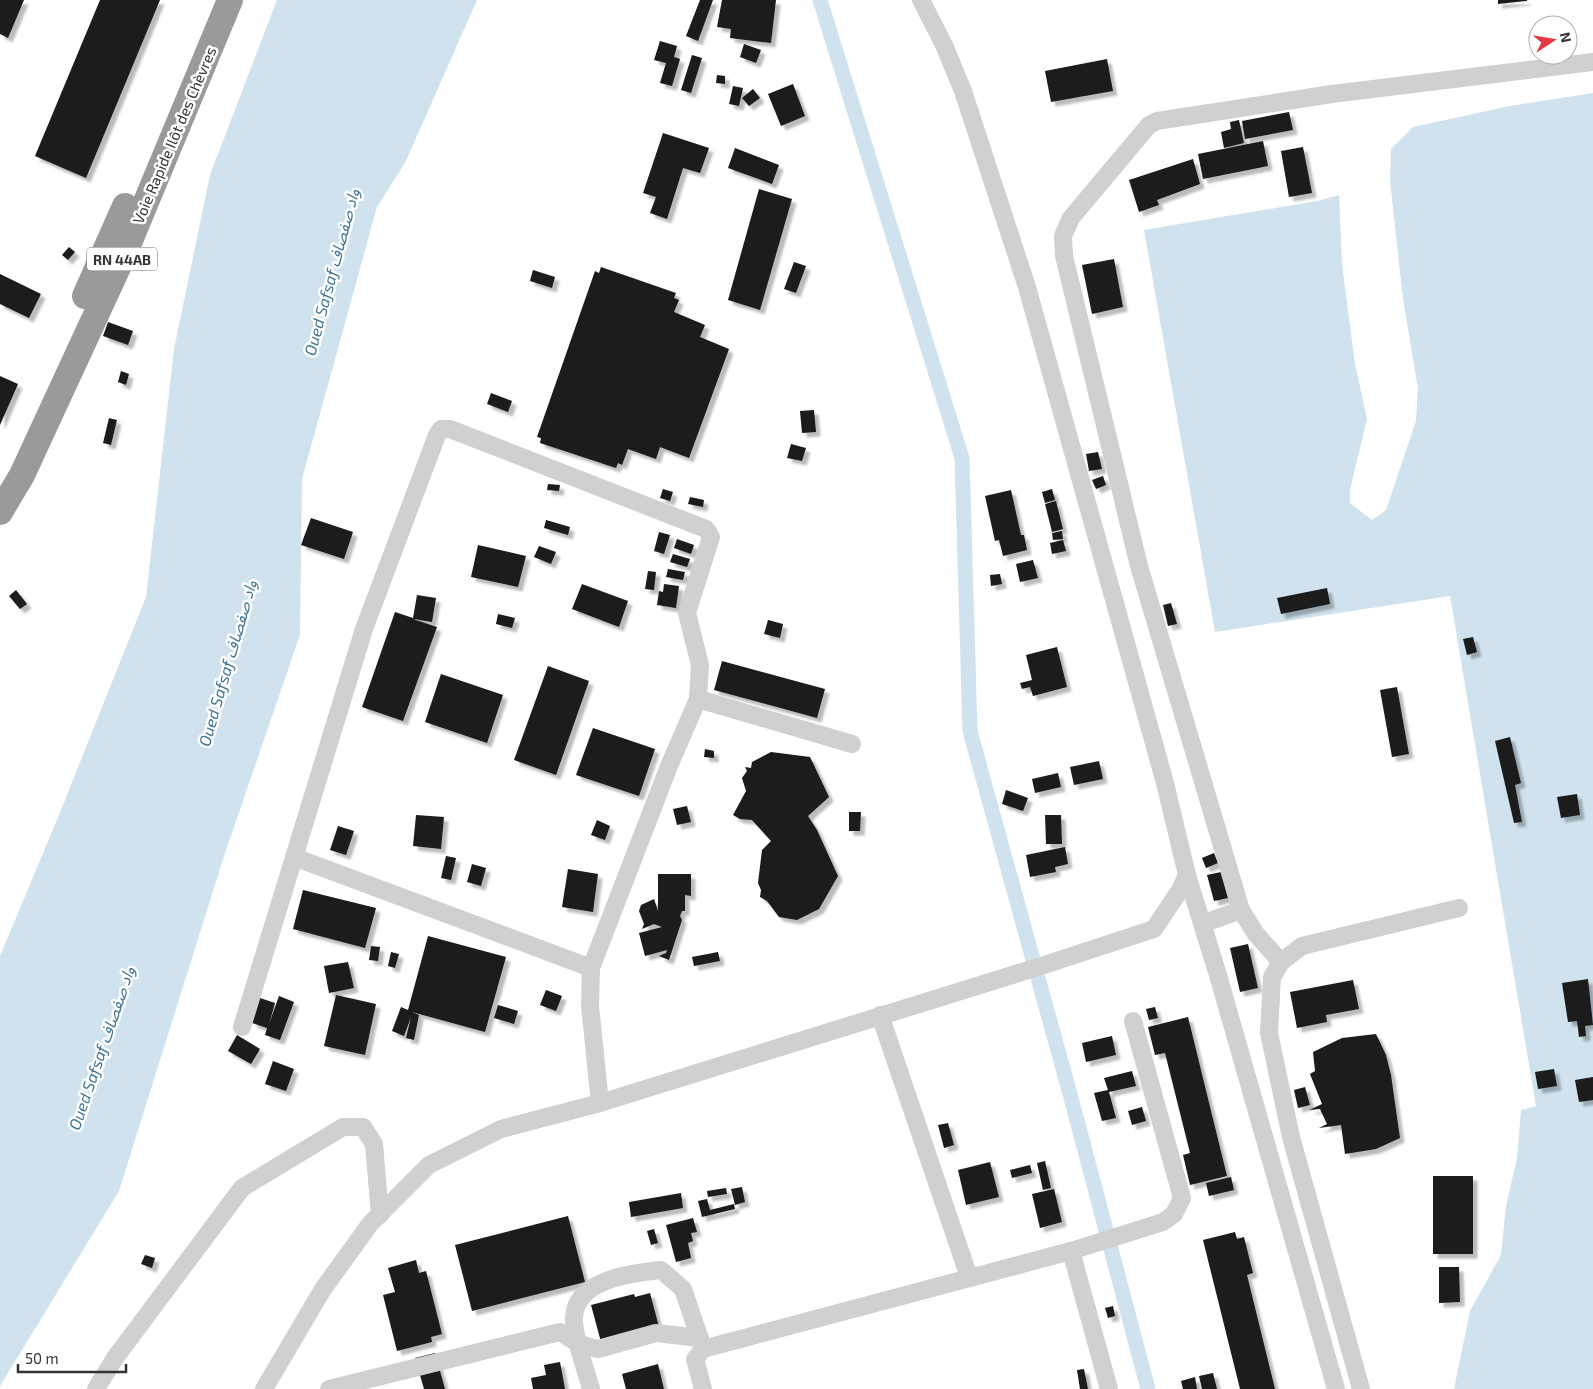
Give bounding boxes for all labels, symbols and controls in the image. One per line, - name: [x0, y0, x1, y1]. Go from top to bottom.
- north arrow: [1528, 15, 1578, 65]
- text: N: [1557, 30, 1576, 44]
- street label: Voie Rapide Ilôt des Chèvres: [129, 44, 219, 226]
- water label: Oued Safsaf واد صفصاف: [300, 187, 363, 358]
- road number: RN 44AB: [87, 248, 157, 270]
- water label: Oued Safsaf واد صفصاف: [194, 578, 261, 749]
- water label: Oued Safsaf واد صفصاف: [64, 964, 139, 1133]
- scale bar: [18, 1342, 125, 1374]
- text: 50 m: [25, 1349, 59, 1367]

